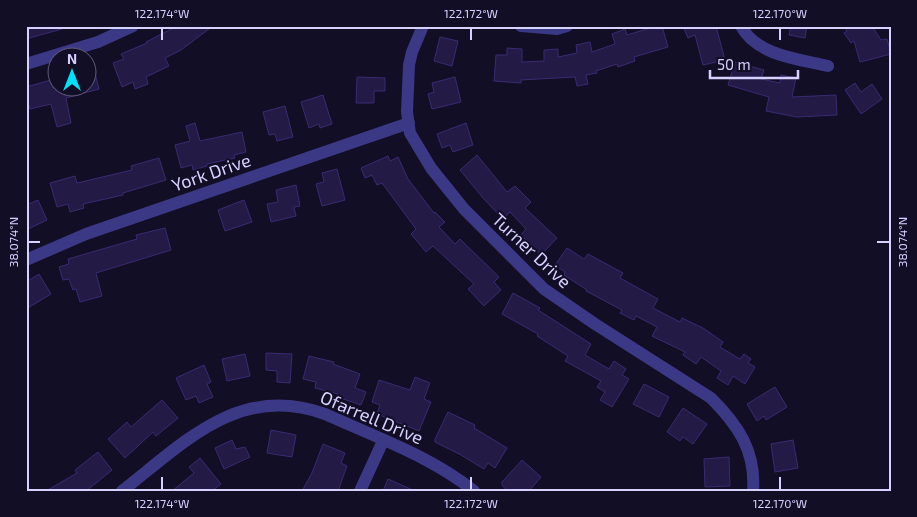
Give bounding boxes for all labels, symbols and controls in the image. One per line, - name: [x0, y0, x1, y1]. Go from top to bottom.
- text: 122.174°W: [135, 6, 189, 20]
- text: 122.172°W: [444, 6, 498, 20]
- text: 122.170°W: [753, 6, 807, 20]
- north arrow: [48, 48, 98, 98]
- scale bar: [710, 48, 797, 80]
- text: N: [67, 50, 77, 67]
- text: 50 m: [717, 55, 751, 73]
- street label: York Drive: [169, 148, 253, 196]
- street label: Turner Drive: [488, 208, 576, 292]
- text: 38.074°N: [6, 217, 20, 267]
- text: 38.074°N: [895, 217, 909, 267]
- street label: Ofarrell Drive: [317, 385, 427, 449]
- text: 122.174°W: [135, 496, 189, 510]
- text: 122.172°W: [444, 496, 498, 510]
- text: 122.170°W: [753, 496, 807, 510]

